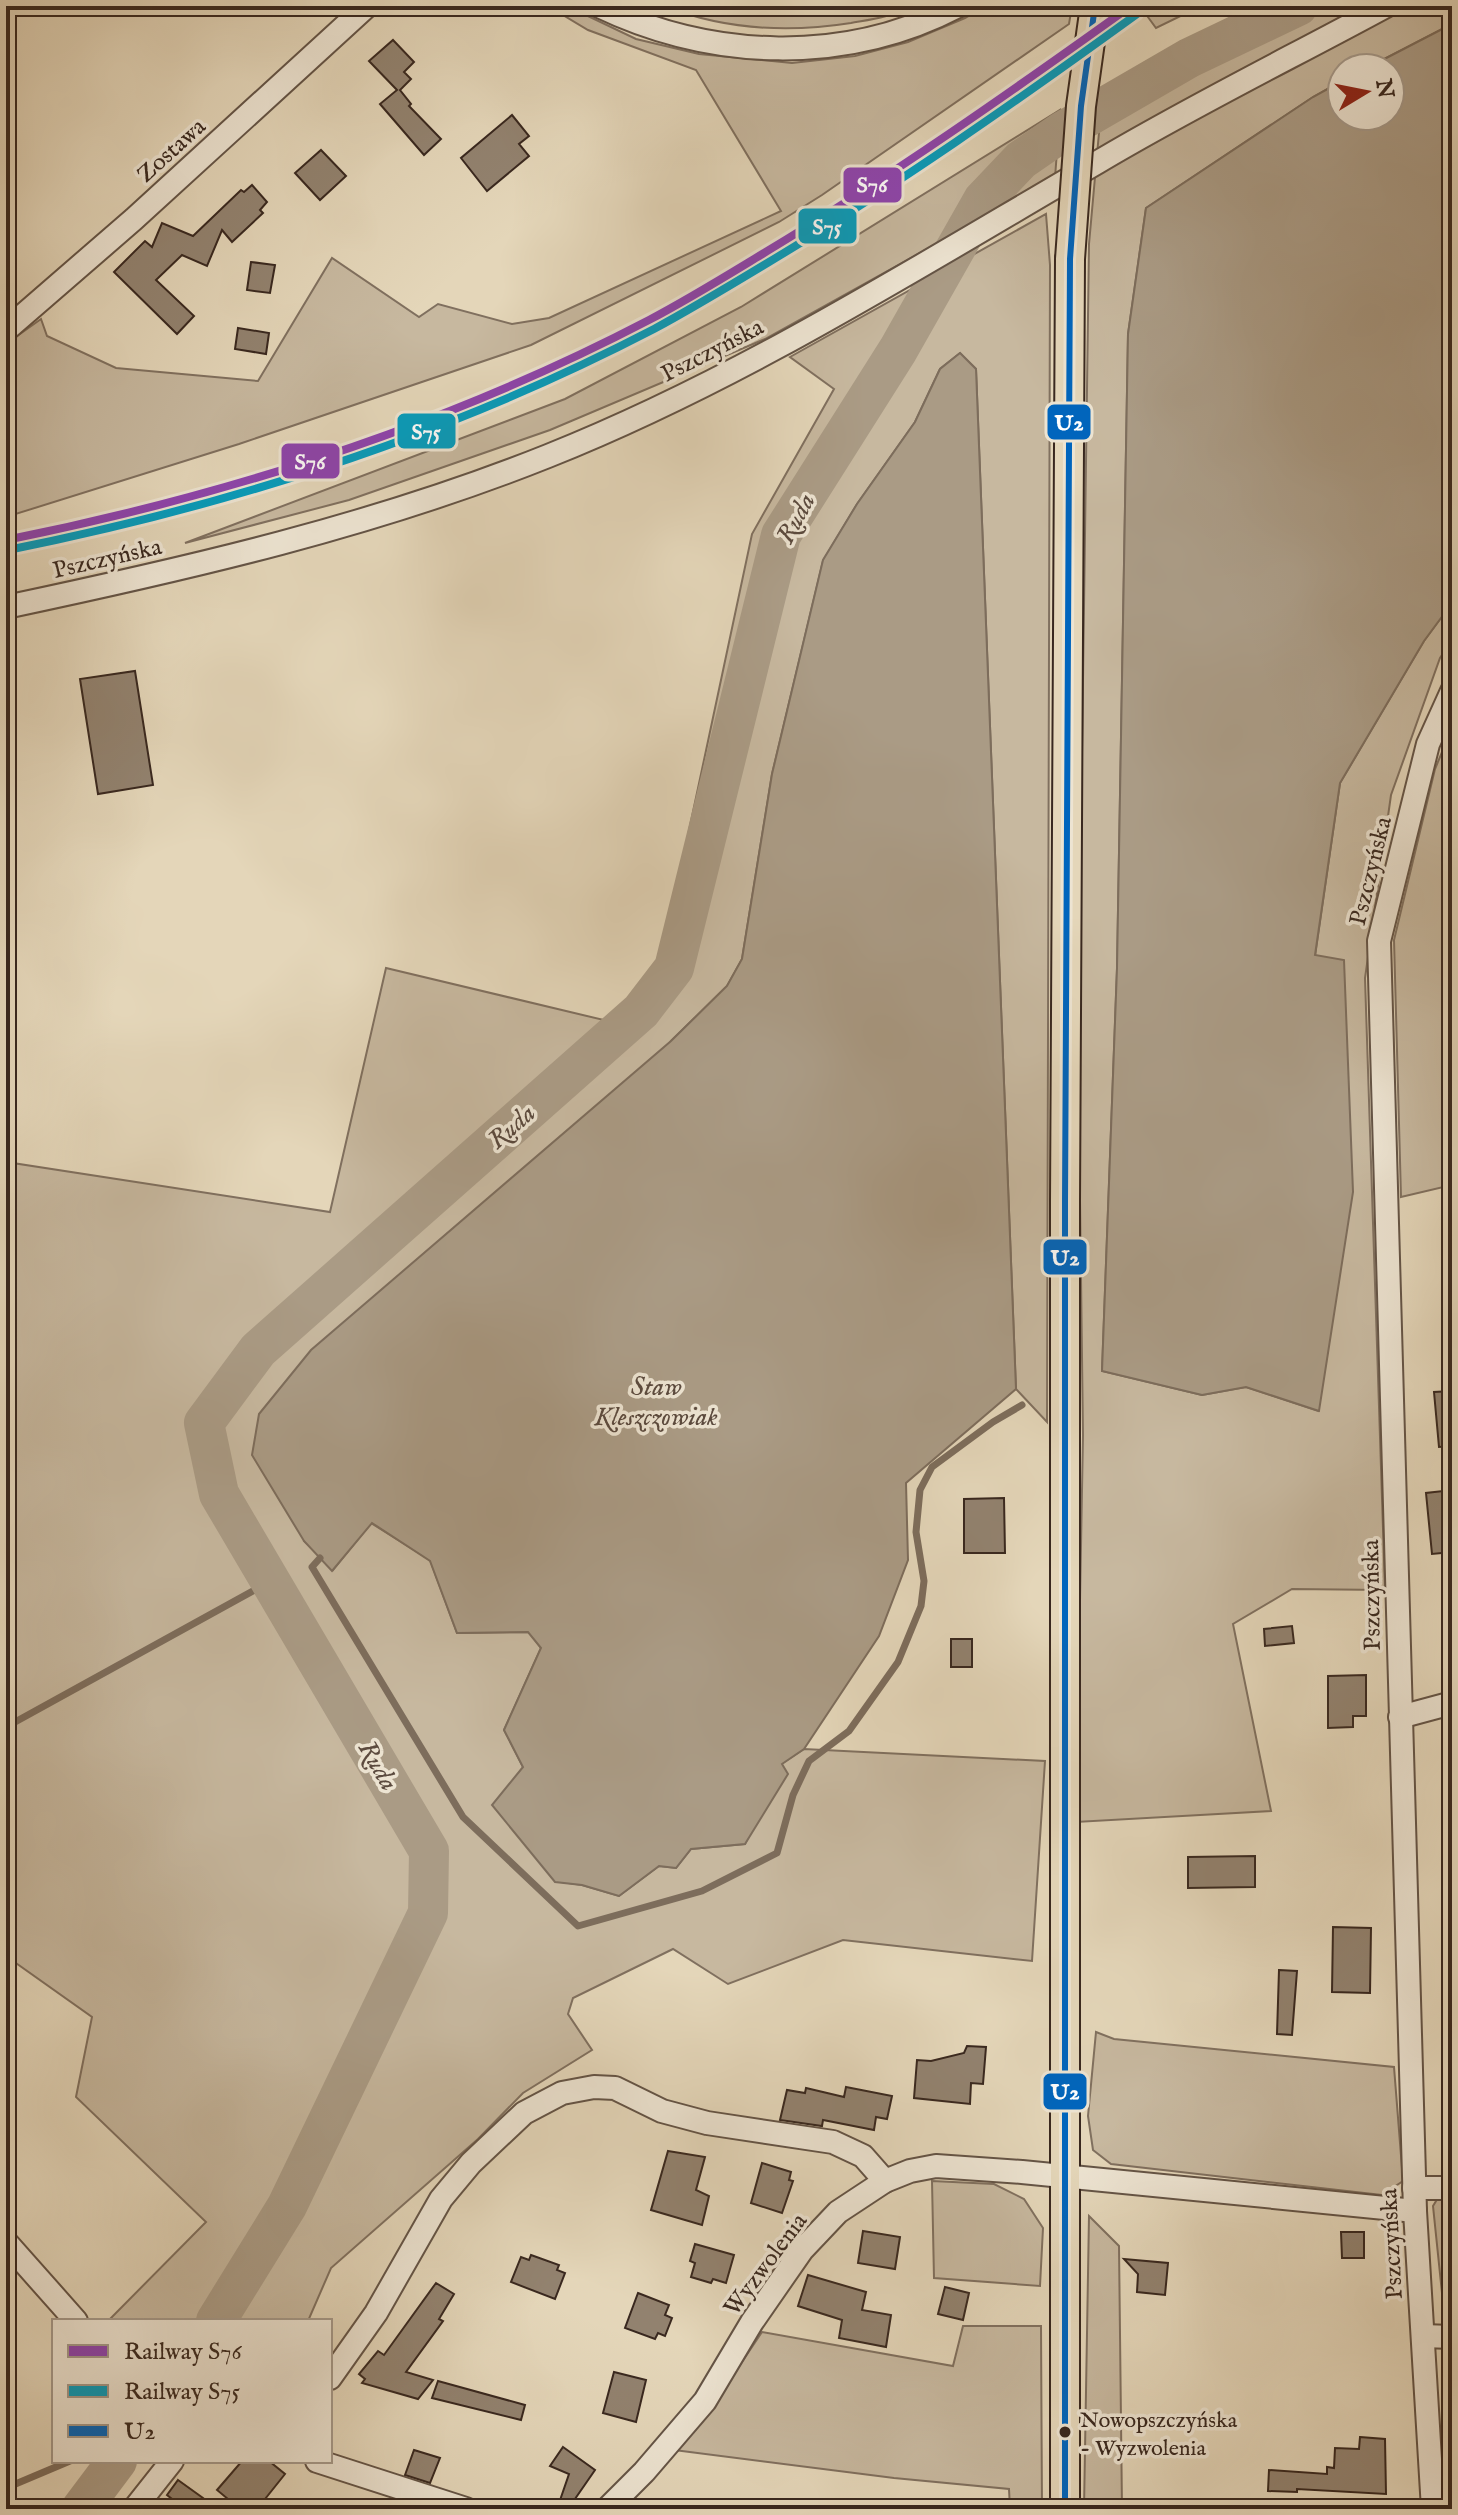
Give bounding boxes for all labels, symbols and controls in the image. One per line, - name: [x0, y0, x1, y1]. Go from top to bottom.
- north arrow: [1326, 52, 1406, 132]
- text: N: [1368, 76, 1399, 101]
- street label: Zostawa: [131, 112, 214, 190]
- line badge: S76: [842, 166, 903, 204]
- text: S76: [857, 172, 889, 200]
- line badge: S75: [797, 207, 858, 245]
- text: S75: [812, 214, 842, 242]
- street label: Pszczyńska: [656, 312, 770, 390]
- line badge: U2: [1046, 403, 1092, 441]
- text: U2: [1054, 410, 1083, 438]
- line badge: S75: [396, 412, 457, 450]
- text: S75: [411, 419, 441, 447]
- line badge: S76: [280, 442, 341, 480]
- text: S76: [295, 449, 327, 477]
- water label: Ruda: [769, 488, 823, 550]
- street label: Pszczyńska: [50, 532, 166, 587]
- street label: Pszczyńska: [1343, 813, 1400, 929]
- water label: Ruda: [481, 1097, 543, 1157]
- line badge: U2: [1042, 1238, 1088, 1276]
- text: U2: [1050, 1245, 1079, 1273]
- water label: Staw Kleszczowiak: [593, 1371, 718, 1434]
- street label: Pszczyńska: [1356, 1539, 1389, 1651]
- water label: Ruda: [350, 1735, 405, 1797]
- line badge: U2: [1042, 2072, 1088, 2111]
- text: U2: [1050, 2079, 1079, 2107]
- street label: Pszczyńska: [1374, 2187, 1411, 2300]
- street label: Wyzwolenia: [717, 2207, 815, 2323]
- legend: [52, 2319, 332, 2463]
- text: Railway S76: [124, 2337, 242, 2368]
- text: Railway S75: [124, 2377, 240, 2408]
- place label: Nowopszczyńska - Wyzwolenia: [1080, 2407, 1238, 2463]
- text: U2: [124, 2417, 156, 2448]
- marker: Nowopszczyńska - Wyzwolenia: [1057, 2424, 1073, 2440]

